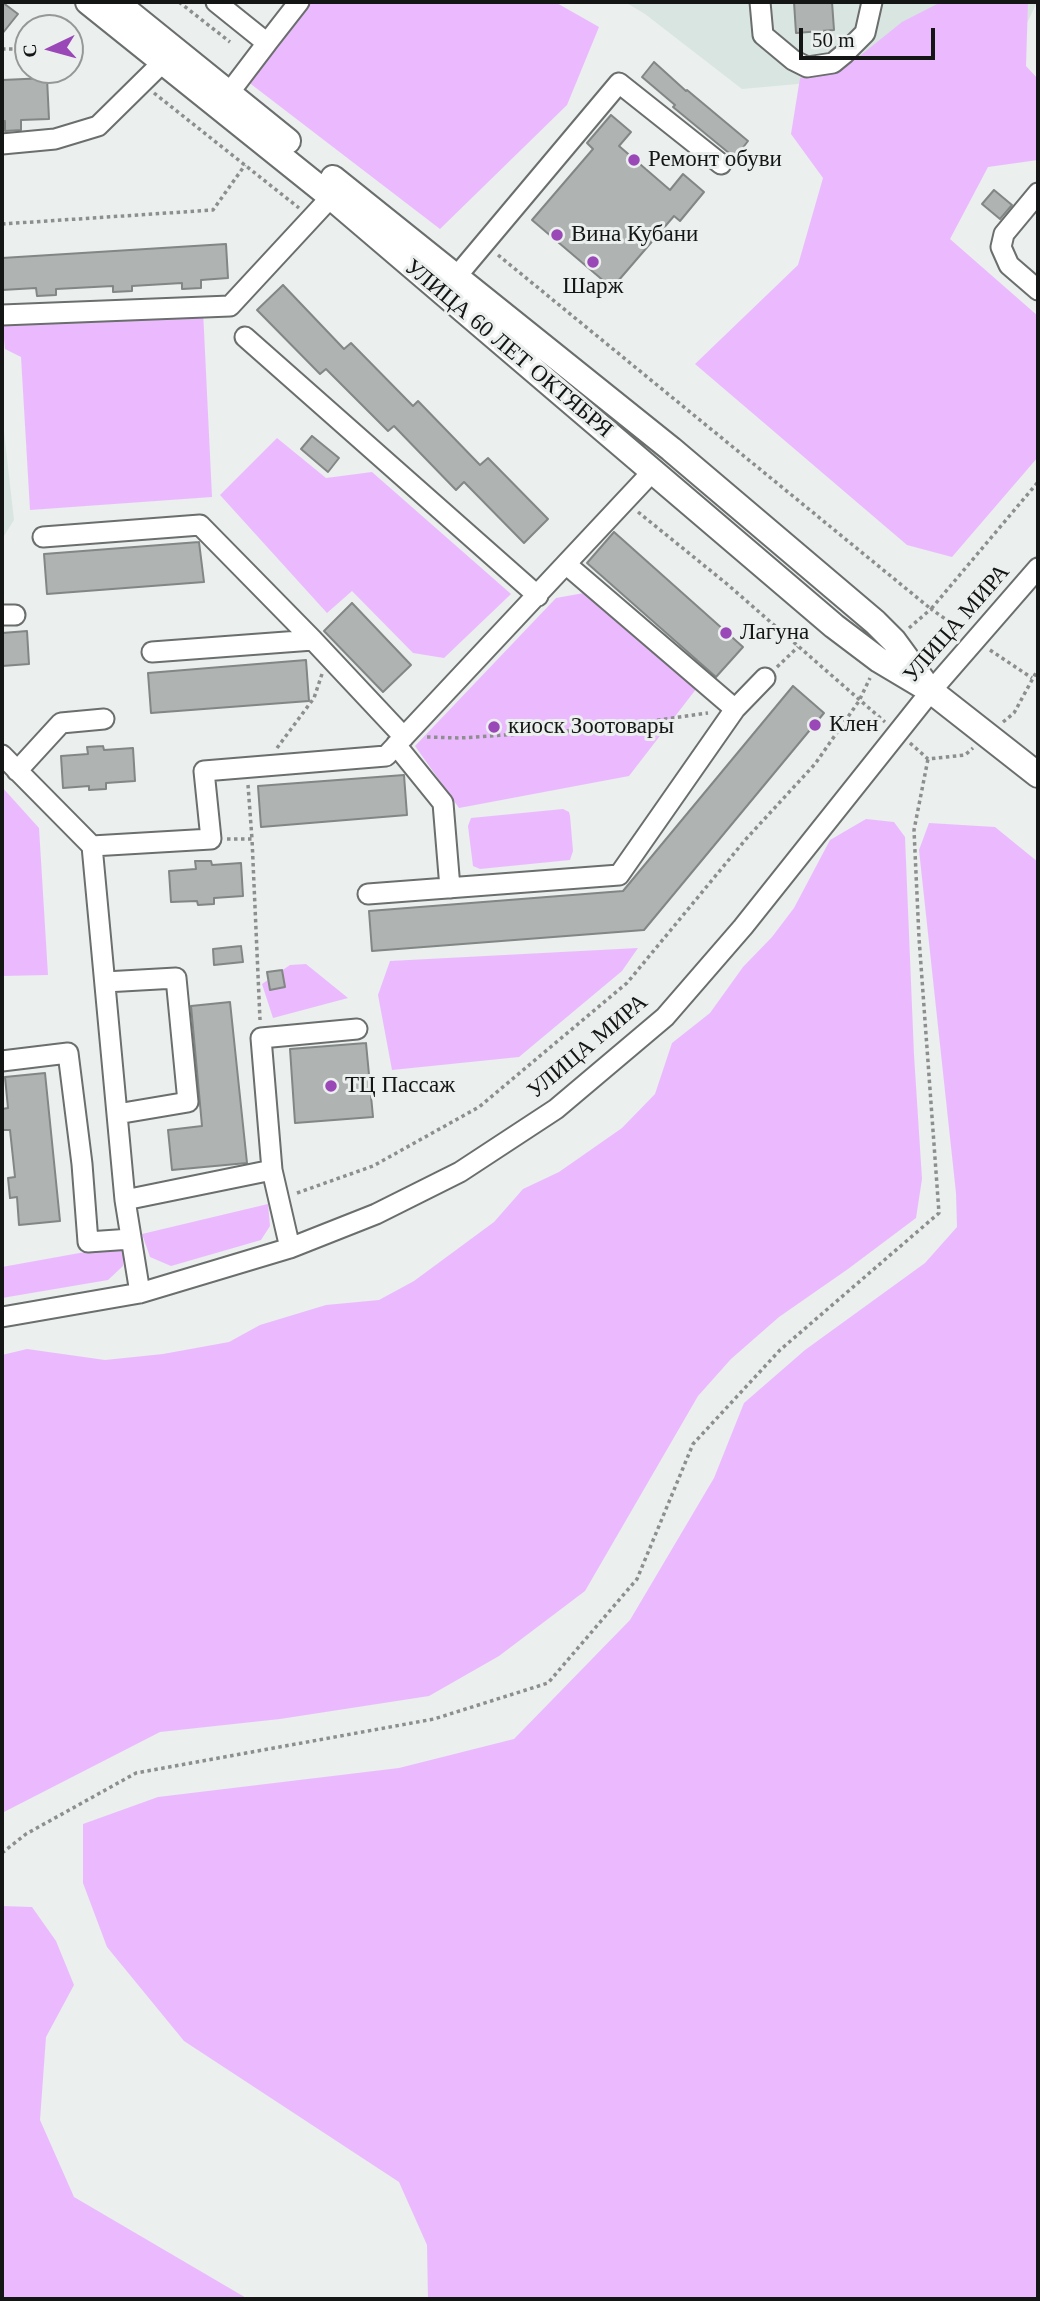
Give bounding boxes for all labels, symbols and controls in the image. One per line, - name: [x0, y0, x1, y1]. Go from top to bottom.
- north arrow: [14, 14, 84, 84]
- scale bar: [802, 14, 939, 58]
- text: 50 m: [812, 28, 855, 52]
- text: С: [19, 43, 41, 58]
- place label: Ремонт обуви: [648, 146, 782, 174]
- marker: Ремонт обуви: [626, 152, 642, 168]
- place label: Вина Кубани: [571, 221, 698, 249]
- marker: Вина Кубани: [549, 227, 565, 243]
- street label: УЛИЦА 60 ЛЕТ ОКТЯБРЯ: [398, 254, 618, 444]
- marker: Шарж: [585, 254, 601, 270]
- place label: Шарж: [563, 273, 623, 301]
- street label: УЛИЦА МИРА: [898, 559, 1016, 689]
- place label: Лагуна: [740, 619, 809, 647]
- marker: Лагуна: [718, 625, 734, 641]
- place label: Клен: [829, 711, 878, 739]
- place label: киоск Зоотовары: [508, 713, 674, 741]
- marker: Клен: [807, 717, 823, 733]
- marker: киоск Зоотовары: [486, 719, 502, 735]
- street label: УЛИЦА МИРА: [522, 989, 654, 1105]
- place label: ТЦ Пассаж: [345, 1072, 455, 1100]
- marker: ТЦ Пассаж: [323, 1078, 339, 1094]

